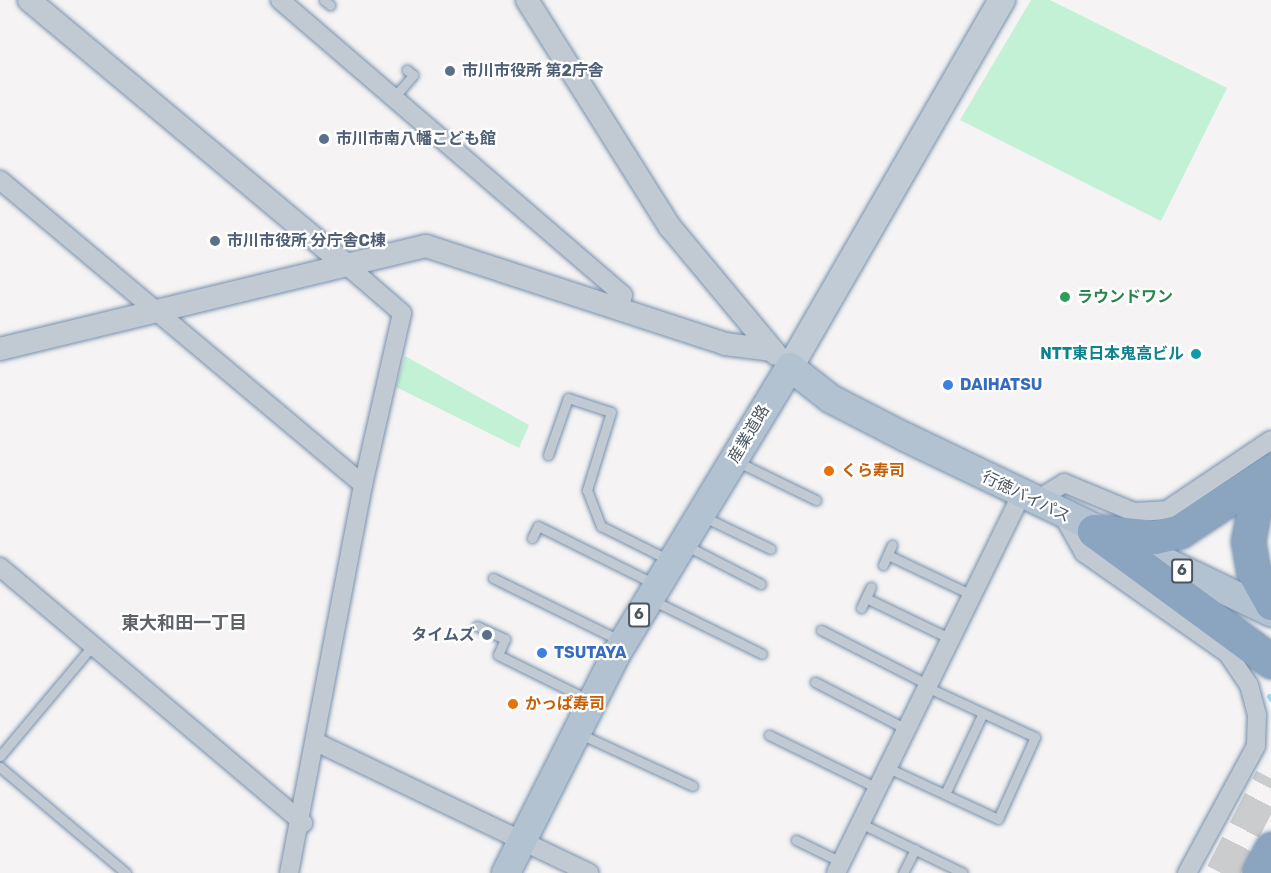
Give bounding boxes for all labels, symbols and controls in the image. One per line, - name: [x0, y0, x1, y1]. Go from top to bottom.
- place label: 市川市役所 第2庁舎: [462, 61, 604, 81]
- marker: 市川市役所 第2庁舎: [443, 64, 457, 78]
- place label: 市川市南八幡こども館: [336, 129, 496, 149]
- marker: 市川市南八幡こども館: [317, 132, 331, 146]
- place label: 市川市役所 分庁舎C棟: [227, 231, 386, 251]
- marker: 市川市役所 分庁舎C棟: [208, 234, 222, 248]
- place label: ラウンドワン: [1077, 287, 1173, 307]
- marker: ラウンドワン: [1058, 290, 1072, 304]
- place label: NTT東日本鬼高ビル: [1040, 344, 1184, 364]
- marker: NTT東日本鬼高ビル: [1189, 347, 1203, 361]
- place label: DAIHATSU: [960, 375, 1042, 395]
- marker: DAIHATSU: [941, 378, 955, 392]
- street label: 産業道路: [724, 402, 774, 466]
- place label: くら寿司: [841, 461, 905, 481]
- marker: くら寿司: [822, 464, 836, 478]
- street label: 行徳バイパス: [979, 467, 1073, 527]
- road number: 6: [1170, 559, 1194, 583]
- road number: 6: [627, 603, 651, 627]
- district label: 東大和田一丁目: [121, 612, 247, 634]
- place label: タイムズ: [411, 625, 475, 645]
- marker: タイムズ: [480, 628, 494, 642]
- place label: TSUTAYA: [554, 643, 626, 663]
- marker: TSUTAYA: [535, 646, 549, 660]
- place label: かっぱ寿司: [525, 694, 605, 714]
- marker: かっぱ寿司: [506, 697, 520, 711]

